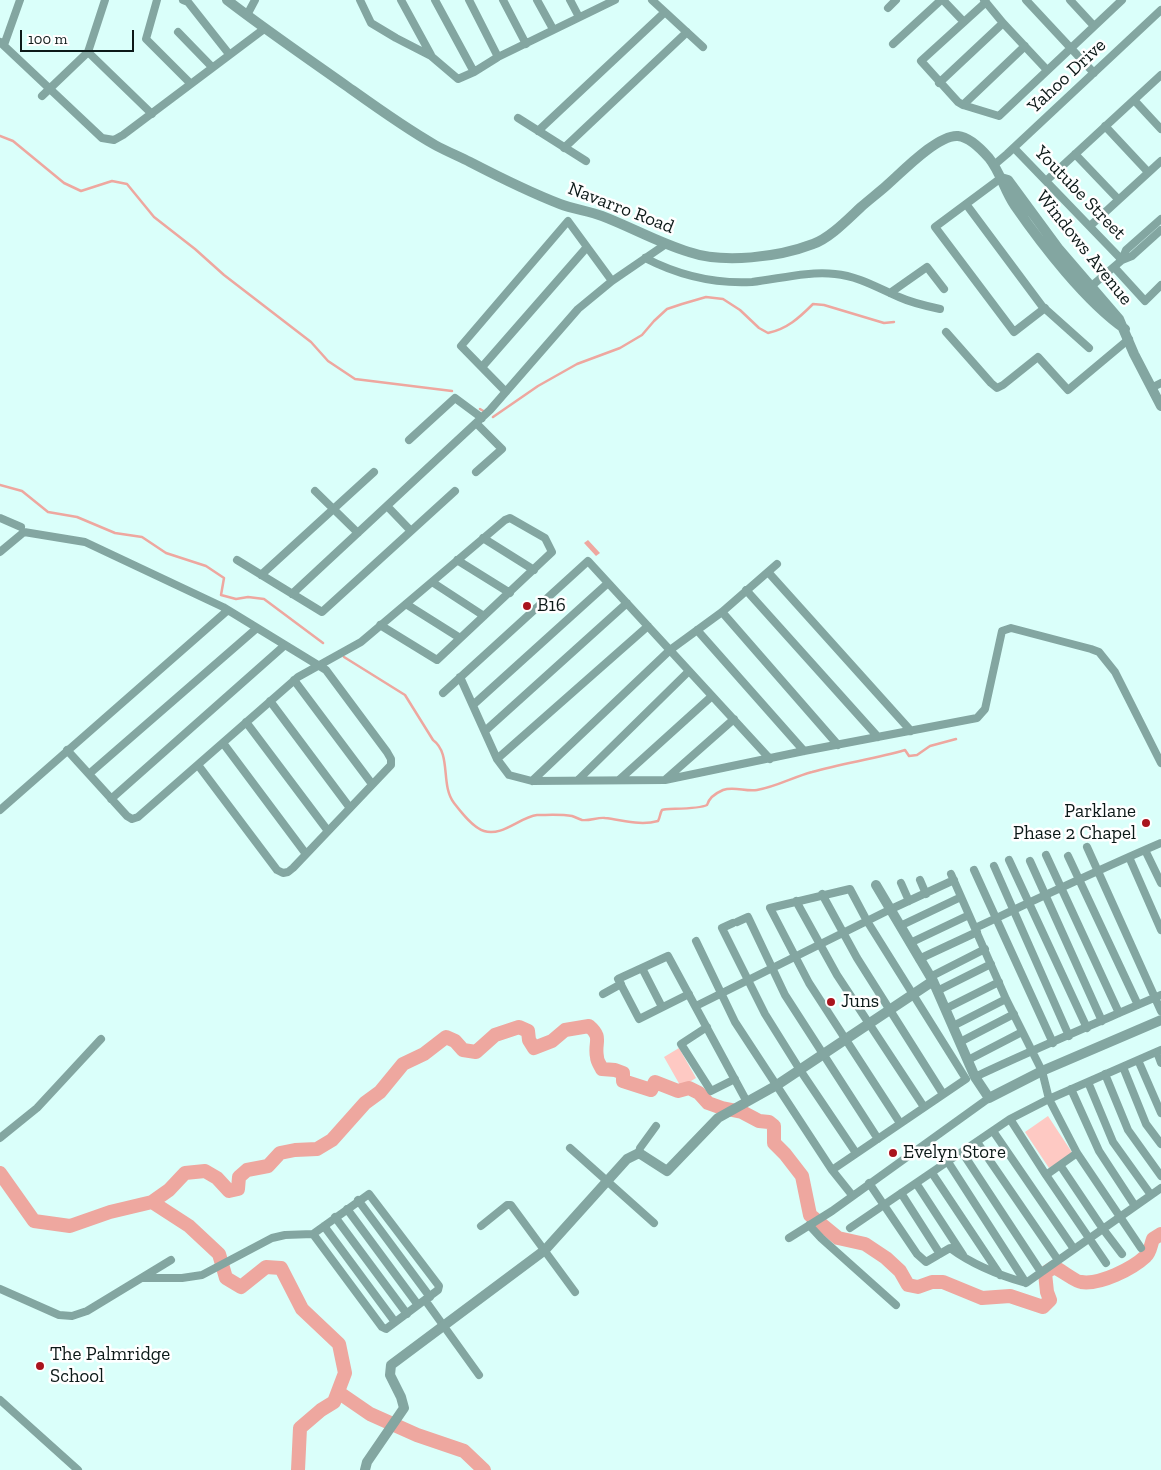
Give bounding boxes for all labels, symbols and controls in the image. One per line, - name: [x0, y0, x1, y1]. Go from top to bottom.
- scale bar: [22, 20, 136, 52]
- text: 100 m: [28, 30, 67, 48]
- street label: Yahoo Drive: [1023, 34, 1111, 118]
- street label: Youtube Street: [1030, 141, 1130, 245]
- street label: Navarro Road: [565, 177, 677, 239]
- street label: Windows Avenue: [1031, 186, 1137, 310]
- place label: B16: [537, 595, 566, 617]
- marker: B16: [521, 600, 533, 612]
- place label: Parklane Phase 2 Chapel: [1013, 801, 1136, 845]
- marker: Parklane Phase 2 Chapel: [1140, 817, 1152, 829]
- place label: Juns: [841, 991, 879, 1013]
- marker: Juns: [825, 996, 837, 1008]
- place label: Evelyn Store: [903, 1142, 1006, 1164]
- marker: Evelyn Store: [887, 1147, 899, 1159]
- place label: The Palmridge School: [50, 1344, 170, 1388]
- marker: The Palmridge School: [34, 1360, 46, 1372]

